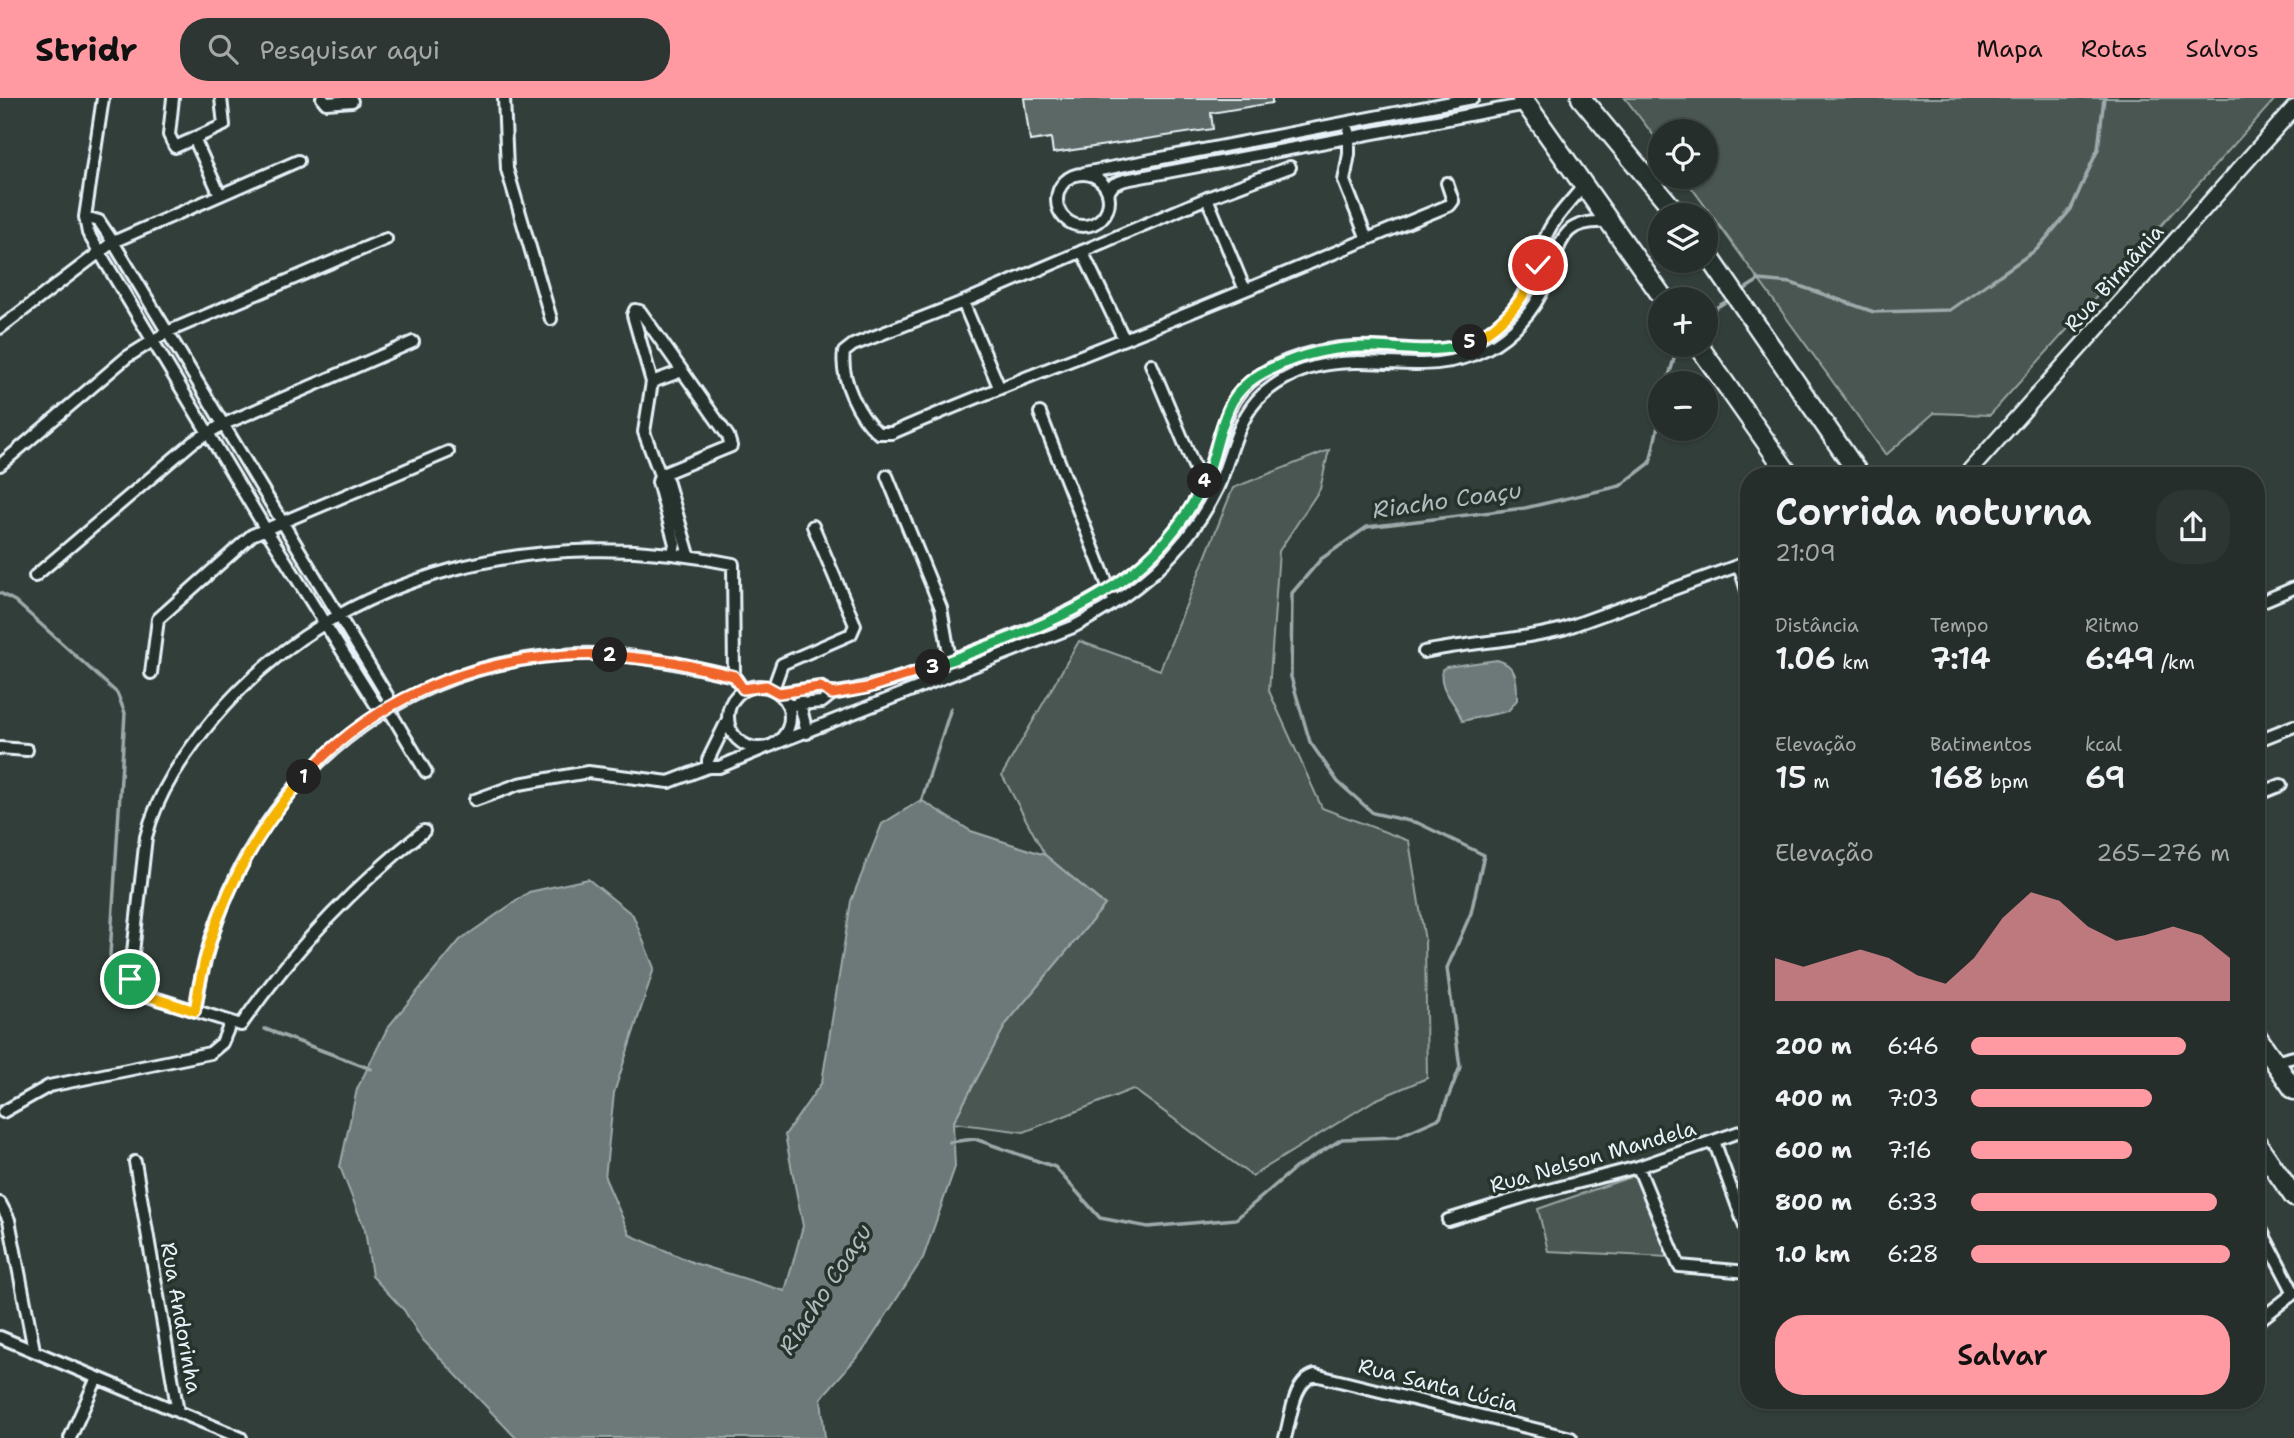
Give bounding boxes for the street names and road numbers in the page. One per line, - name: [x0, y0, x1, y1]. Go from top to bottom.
- street label: Rua Birmânia: [2058, 218, 2170, 338]
- street label: Rua Nelson Mandela: [1487, 1114, 1699, 1200]
- street label: Rua Andorinha: [154, 1240, 208, 1396]
- street label: Rua Santa Lúcia: [1355, 1352, 1521, 1418]

